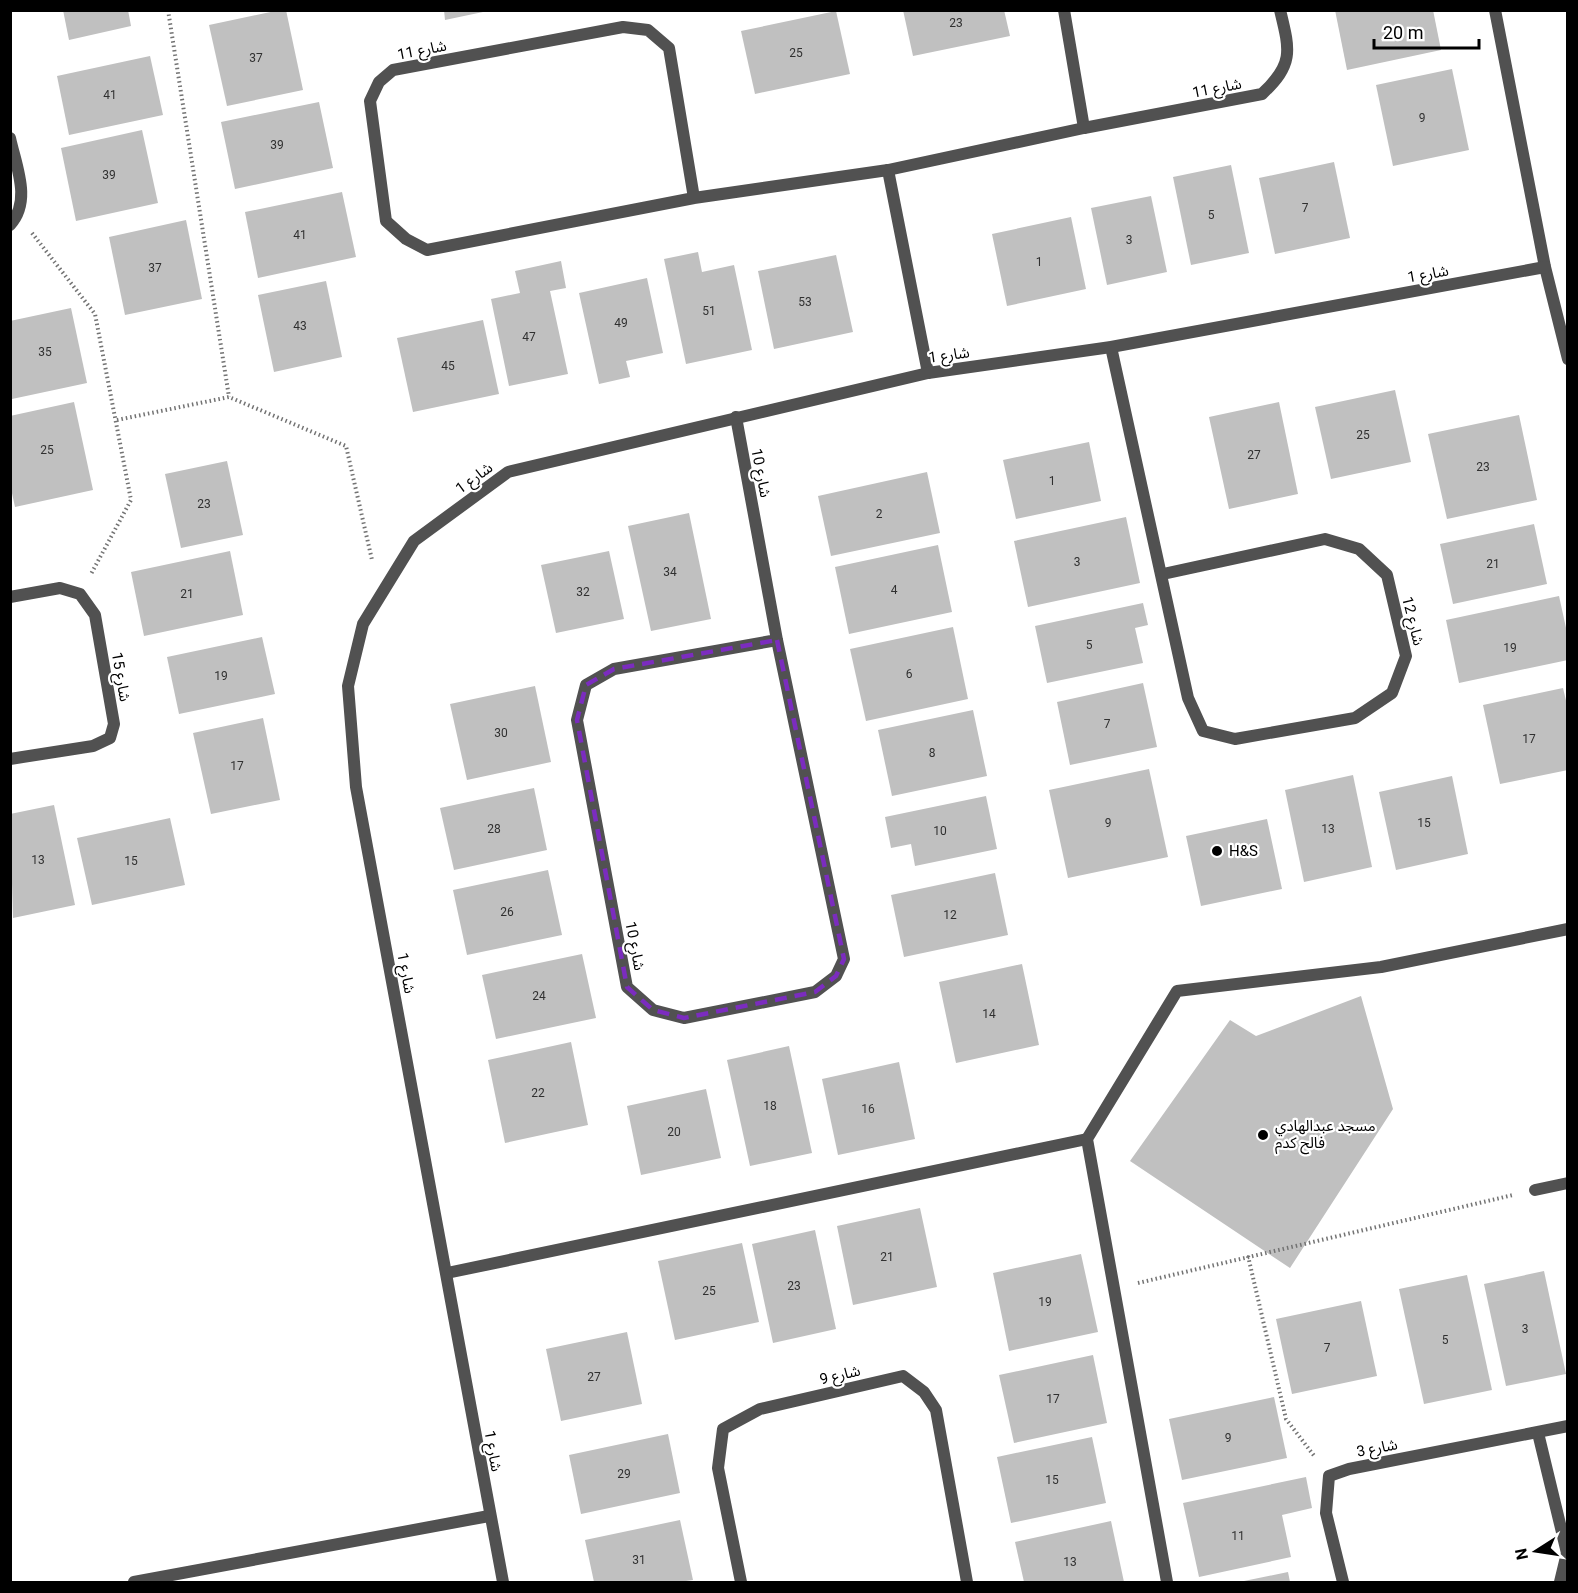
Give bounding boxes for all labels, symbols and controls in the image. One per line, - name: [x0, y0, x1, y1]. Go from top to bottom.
- scale bar: [1374, 12, 1479, 50]
- house number: 23: [949, 16, 963, 30]
- text: 20 m: [1383, 22, 1423, 43]
- street label: شارع 11: [396, 36, 449, 67]
- house number: 25: [789, 46, 803, 60]
- house number: 37: [249, 51, 263, 65]
- street label: شارع 11: [1191, 74, 1244, 105]
- house number: 41: [103, 88, 117, 102]
- house number: 9: [1419, 111, 1425, 125]
- house number: 39: [270, 138, 284, 152]
- house number: 39: [102, 168, 116, 182]
- house number: 7: [1302, 201, 1309, 215]
- house number: 5: [1208, 208, 1215, 222]
- house number: 41: [293, 228, 307, 242]
- house number: 3: [1126, 233, 1132, 247]
- house number: 1: [1036, 255, 1042, 269]
- house number: 37: [148, 261, 162, 275]
- street label: شارع 1: [1406, 262, 1451, 289]
- house number: 53: [798, 295, 812, 309]
- house number: 51: [702, 304, 716, 318]
- house number: 49: [614, 316, 628, 330]
- house number: 43: [293, 319, 307, 333]
- house number: 47: [522, 330, 536, 344]
- street label: شارع 1: [927, 343, 971, 370]
- house number: 35: [38, 345, 52, 359]
- house number: 45: [441, 359, 455, 373]
- house number: 25: [1356, 428, 1370, 442]
- house number: 25: [40, 443, 54, 457]
- street label: شارع 10: [744, 447, 775, 500]
- house number: 27: [1247, 448, 1261, 462]
- street label: شارع 1: [452, 458, 498, 500]
- house number: 23: [1476, 460, 1490, 474]
- house number: 1: [1049, 474, 1055, 488]
- house number: 23: [197, 497, 211, 511]
- house number: 2: [876, 507, 883, 521]
- house number: 3: [1074, 555, 1080, 569]
- house number: 21: [1486, 557, 1500, 571]
- house number: 34: [663, 565, 677, 579]
- house number: 4: [891, 583, 898, 597]
- house number: 32: [576, 585, 590, 599]
- house number: 21: [180, 587, 194, 601]
- street label: شارع 12: [1395, 595, 1428, 648]
- house number: 5: [1086, 638, 1093, 652]
- house number: 19: [1503, 641, 1517, 655]
- street label: شارع 15: [105, 651, 134, 704]
- house number: 6: [906, 667, 913, 681]
- house number: 19: [214, 669, 228, 683]
- house number: 7: [1104, 717, 1111, 731]
- house number: 30: [494, 726, 508, 740]
- house number: 17: [1522, 732, 1536, 746]
- house number: 8: [929, 746, 936, 760]
- house number: 17: [230, 759, 244, 773]
- house number: 9: [1105, 816, 1111, 830]
- house number: 15: [1417, 816, 1431, 830]
- house number: 28: [487, 822, 501, 836]
- house number: 13: [1321, 822, 1335, 836]
- house number: 10: [933, 824, 947, 838]
- place label: H&S: [1229, 842, 1258, 860]
- marker: H&S: [1210, 844, 1224, 858]
- house number: 13: [31, 853, 45, 867]
- house number: 15: [124, 854, 138, 868]
- house number: 26: [500, 905, 514, 919]
- house number: 12: [943, 908, 957, 922]
- street label: شارع 10: [618, 920, 649, 973]
- street label: شارع 1: [390, 951, 419, 996]
- house number: 24: [532, 989, 546, 1003]
- house number: 14: [982, 1007, 996, 1021]
- house number: 22: [531, 1086, 545, 1100]
- house number: 18: [763, 1099, 777, 1113]
- house number: 16: [861, 1102, 875, 1116]
- place label: مسجد عبدالهادي فالح كدم: [1275, 1117, 1376, 1155]
- house number: 20: [667, 1125, 681, 1139]
- marker: مسجد عبدالهادي فالح كدم: [1256, 1128, 1270, 1142]
- house number: 21: [880, 1250, 894, 1264]
- house number: 23: [787, 1279, 801, 1293]
- house number: 25: [702, 1284, 716, 1298]
- house number: 19: [1038, 1295, 1052, 1309]
- house number: 3: [1522, 1322, 1528, 1336]
- house number: 5: [1442, 1333, 1449, 1347]
- house number: 7: [1324, 1341, 1331, 1355]
- street label: شارع 9: [818, 1362, 863, 1391]
- house number: 27: [587, 1370, 601, 1384]
- house number: 17: [1046, 1392, 1060, 1406]
- street label: شارع 1: [478, 1429, 505, 1474]
- house number: 9: [1225, 1431, 1231, 1445]
- street label: شارع 3: [1355, 1435, 1400, 1464]
- house number: 29: [617, 1467, 631, 1481]
- house number: 15: [1045, 1473, 1059, 1487]
- north arrow: [1506, 1521, 1566, 1581]
- house number: 11: [1231, 1529, 1245, 1543]
- text: N: [1511, 1547, 1532, 1562]
- house number: 31: [632, 1553, 646, 1567]
- house number: 13: [1063, 1555, 1077, 1569]

